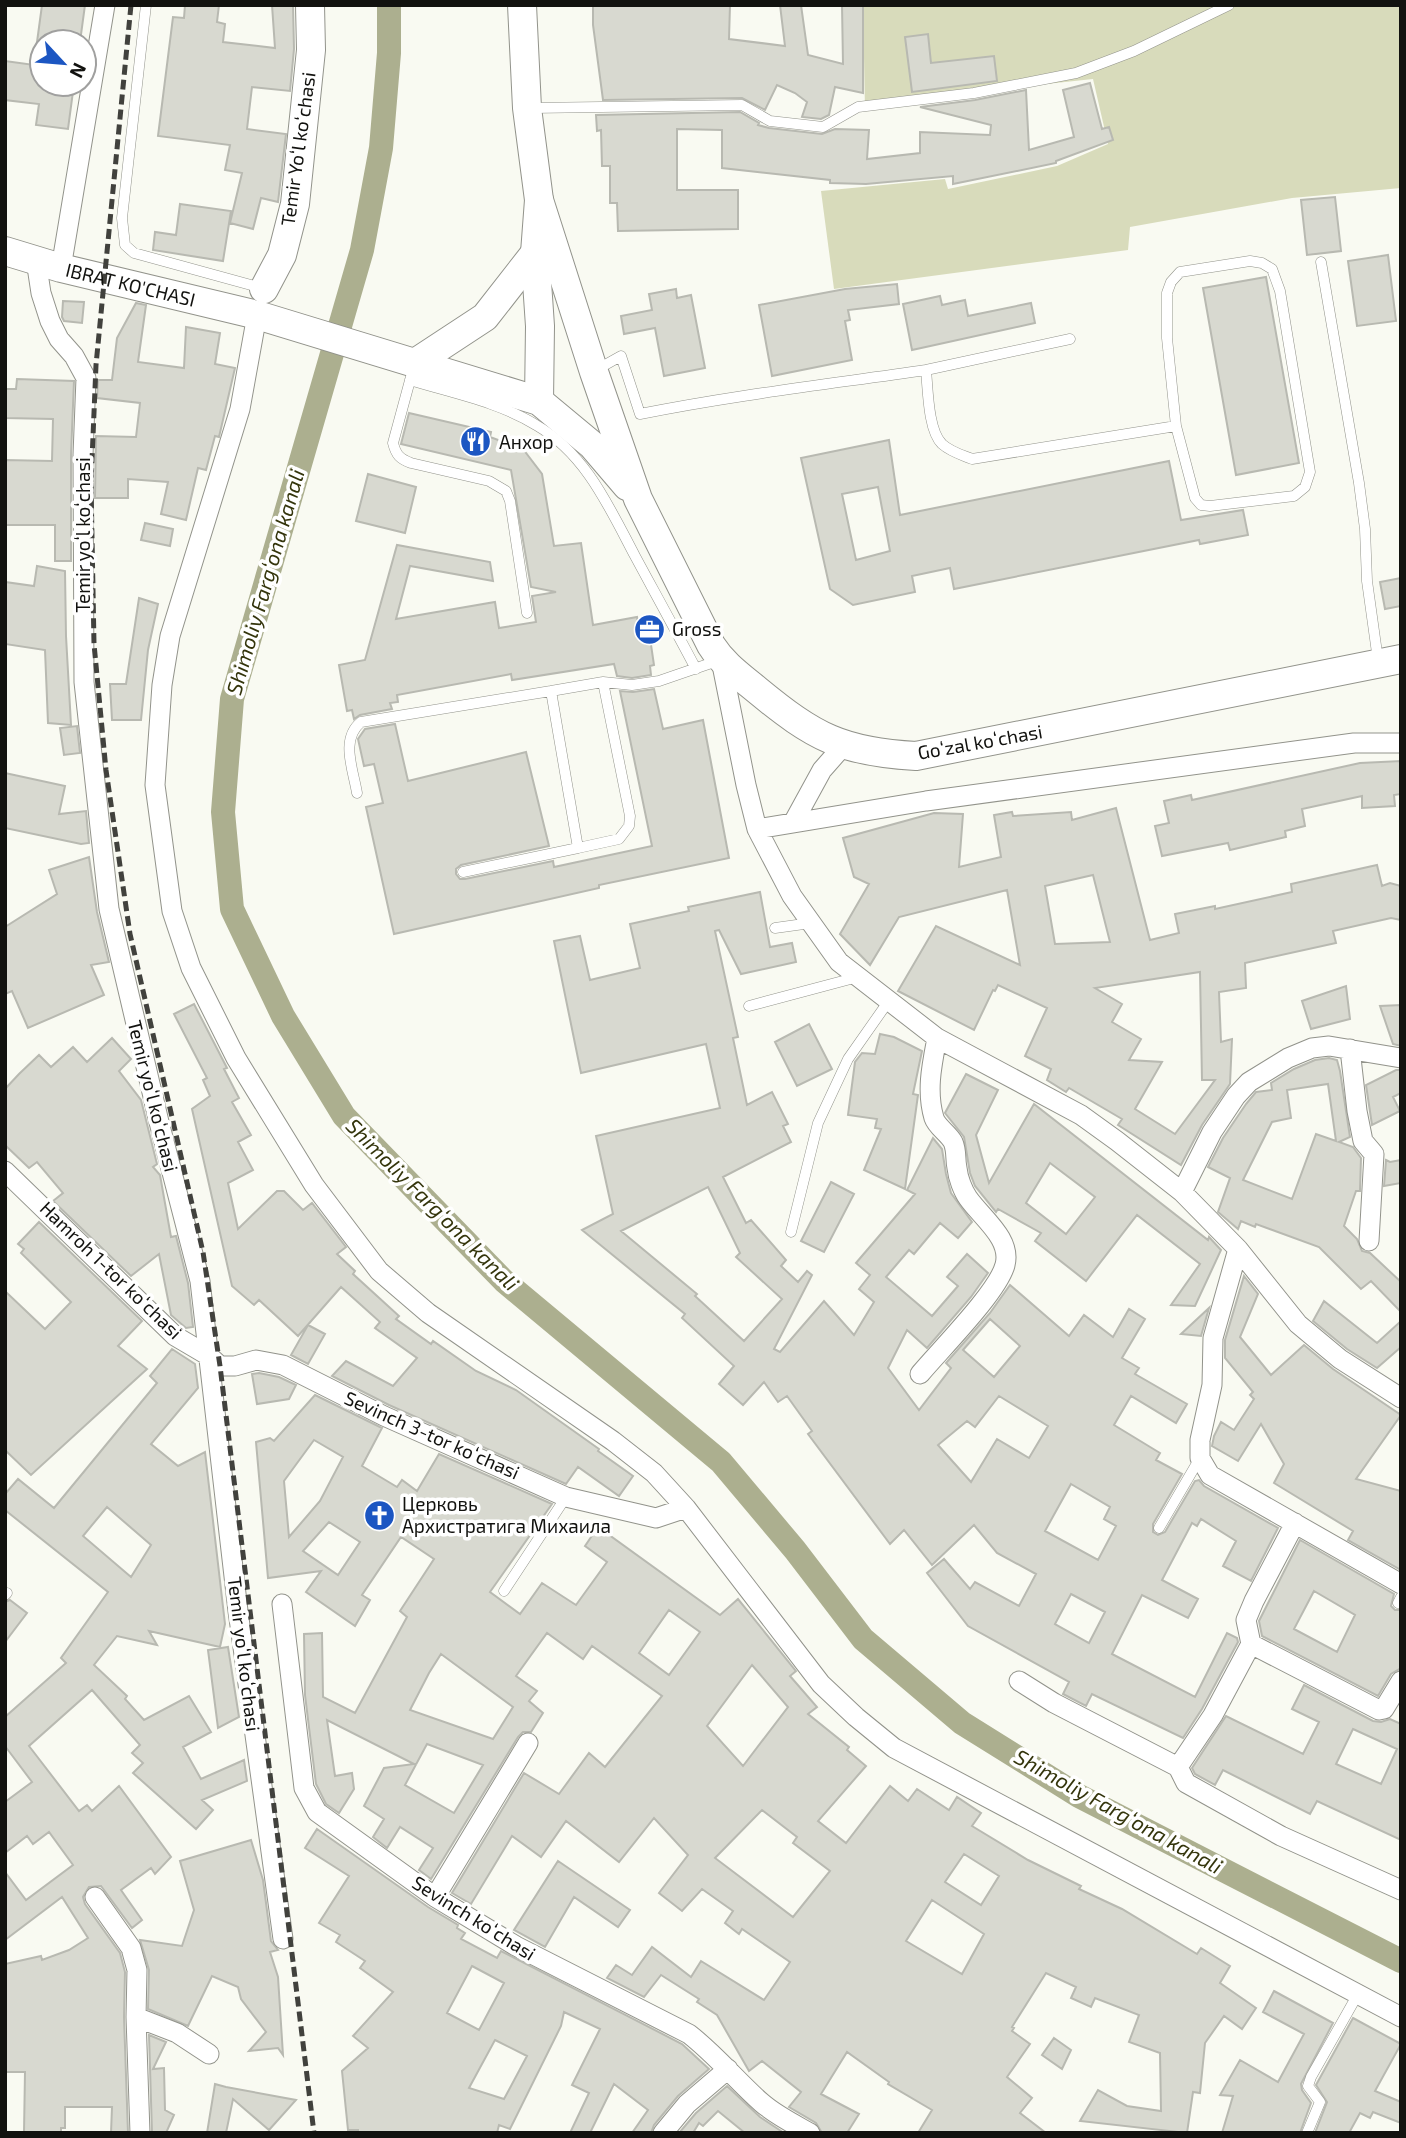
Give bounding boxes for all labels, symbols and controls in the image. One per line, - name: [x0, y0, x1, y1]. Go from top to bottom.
- north arrow: [28, 28, 98, 98]
- text: N: [65, 59, 92, 82]
- street label: Temir Yoʻl koʻchasi: [275, 71, 320, 227]
- street label: IBRAT KO'CHASI: [63, 258, 198, 311]
- restaurant icon: Анхор: [459, 425, 493, 459]
- place label: Анхор: [499, 430, 554, 453]
- street label: Temir yoʻl koʻchasi: [71, 457, 94, 613]
- water label: Shimoliy Fargʻona kanali: [220, 466, 310, 698]
- office icon: Gross: [632, 612, 666, 646]
- place label: Gross: [672, 617, 721, 640]
- street label: Goʻzal koʻchasi: [916, 719, 1044, 764]
- street label: Temir yoʻl koʻchasi: [124, 1018, 183, 1174]
- water label: Shimoliy Fargʻona kanali: [341, 1113, 524, 1296]
- street label: Hamroh 1-tor koʻchasi: [36, 1196, 187, 1343]
- street label: Sevinch 3-tor koʻchasi: [341, 1386, 523, 1484]
- place label: Церковь Архистратига Михаила: [402, 1492, 611, 1537]
- church icon: Церковь Архистратига Михаила: [362, 1498, 396, 1532]
- street label: Temir yoʻl koʻchasi: [224, 1575, 265, 1733]
- water label: Shimoliy Fargʻona kanali: [1010, 1743, 1227, 1879]
- street label: Sevinch koʻchasi: [408, 1871, 540, 1965]

